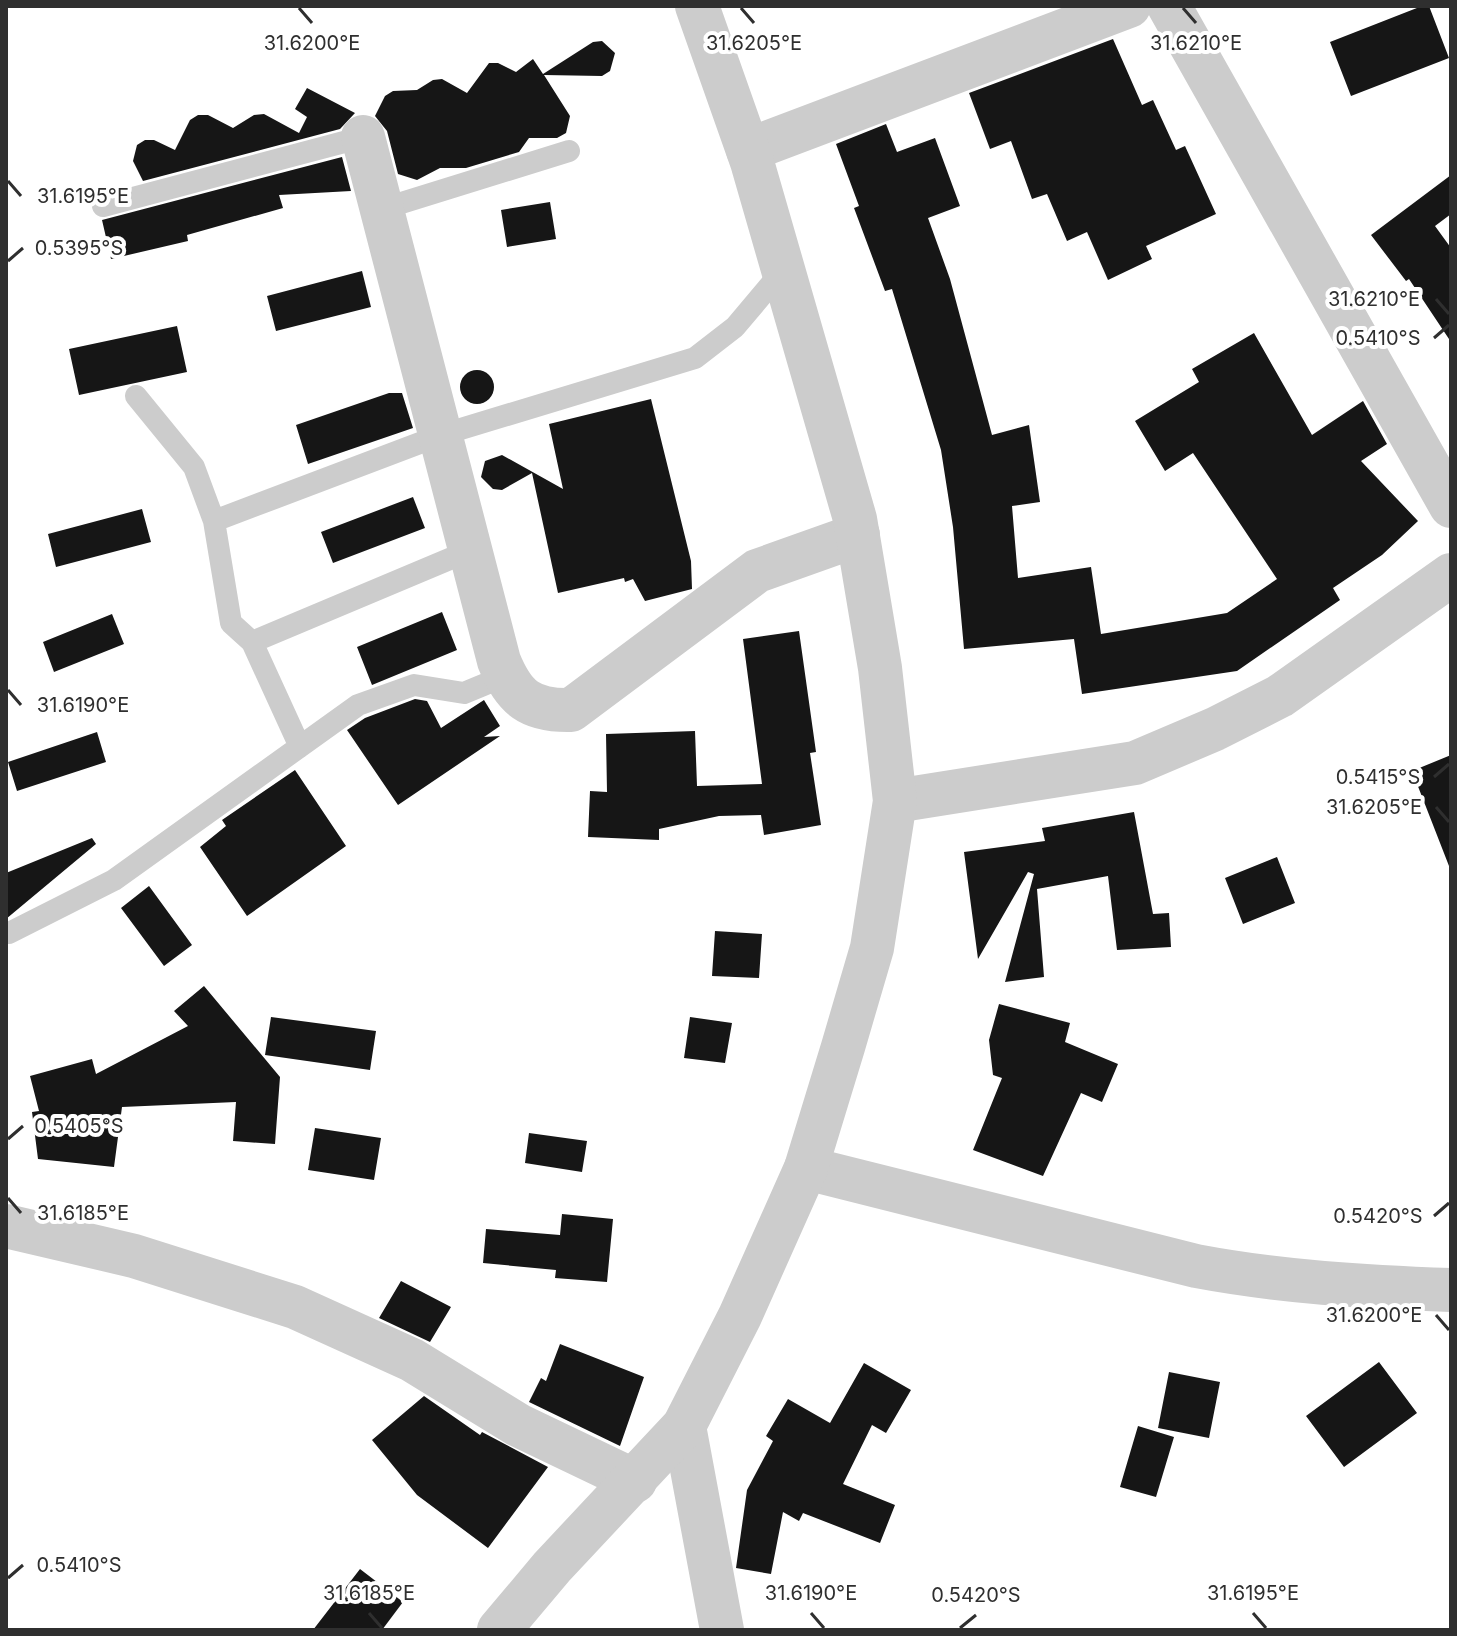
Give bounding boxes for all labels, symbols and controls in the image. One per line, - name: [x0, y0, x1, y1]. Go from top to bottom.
- text: 31.6200°E: [264, 31, 360, 55]
- text: 31.6205°E: [706, 31, 802, 55]
- text: 31.6210°E: [1150, 31, 1242, 55]
- text: 31.6195°E: [37, 184, 129, 208]
- text: 0.5395°S: [35, 236, 123, 260]
- text: 31.6210°E: [1328, 287, 1420, 311]
- text: 0.5410°S: [1336, 326, 1420, 350]
- text: 31.6190°E: [37, 693, 129, 717]
- text: 0.5415°S: [1336, 765, 1420, 789]
- text: 31.6205°E: [1326, 795, 1422, 819]
- text: 0.5405°S: [34, 1114, 124, 1138]
- text: 31.6185°E: [37, 1201, 129, 1225]
- text: 0.5420°S: [1333, 1204, 1423, 1228]
- text: 31.6200°E: [1326, 1303, 1422, 1327]
- text: 0.5410°S: [37, 1553, 121, 1577]
- text: 31.6185°E: [323, 1581, 415, 1605]
- text: 31.6190°E: [765, 1581, 857, 1605]
- text: 31.6195°E: [1207, 1581, 1299, 1605]
- text: 0.5420°S: [931, 1583, 1021, 1607]

